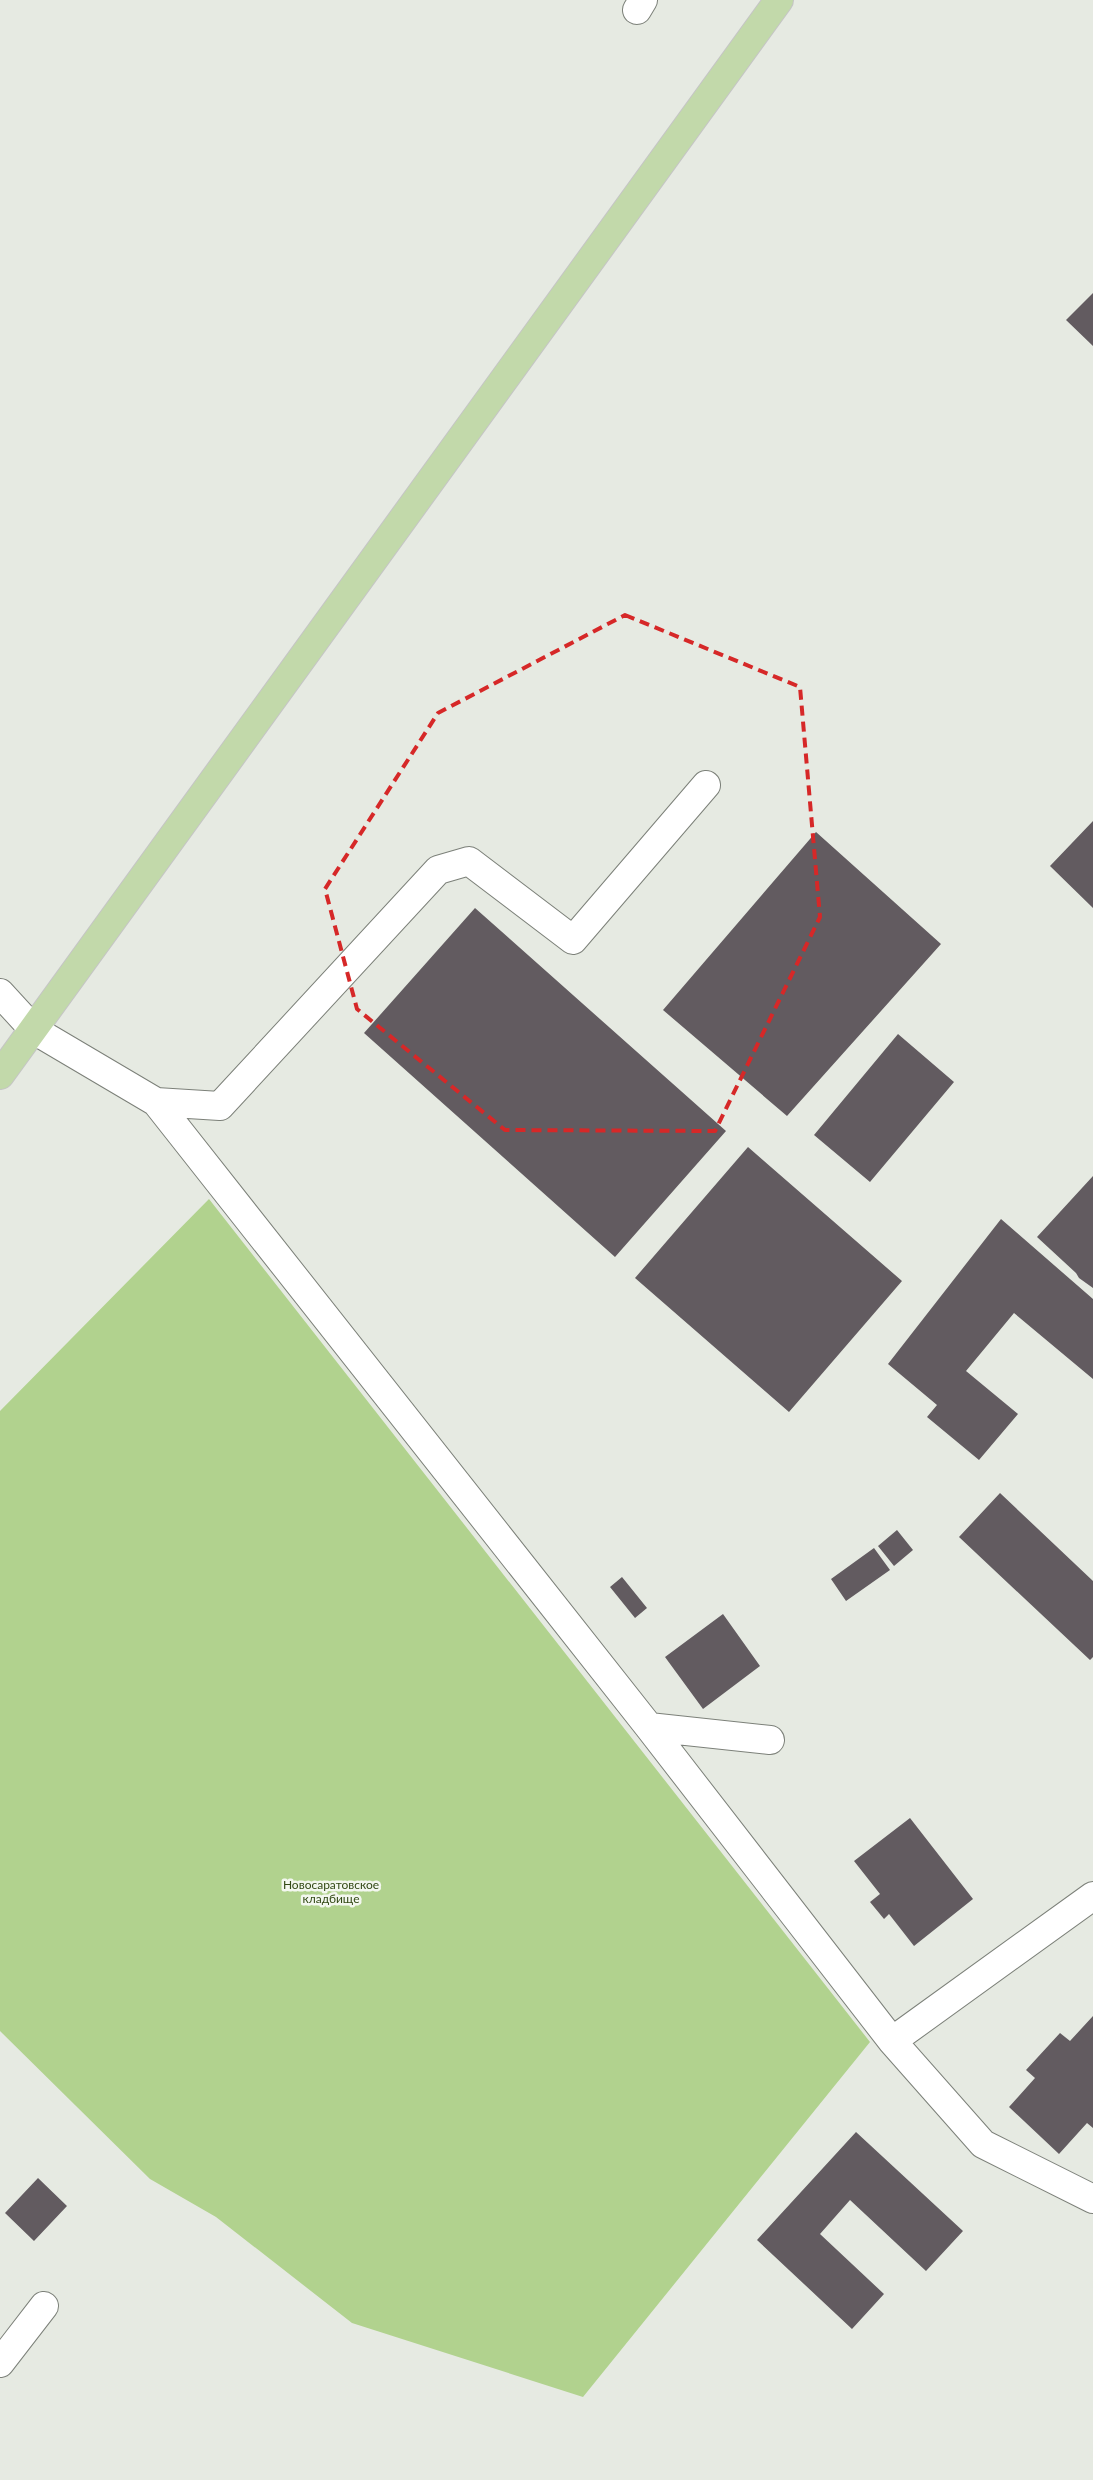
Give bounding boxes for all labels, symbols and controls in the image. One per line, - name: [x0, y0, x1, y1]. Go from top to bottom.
- park label: Новосаратовское кладбище: [283, 1877, 379, 1906]

